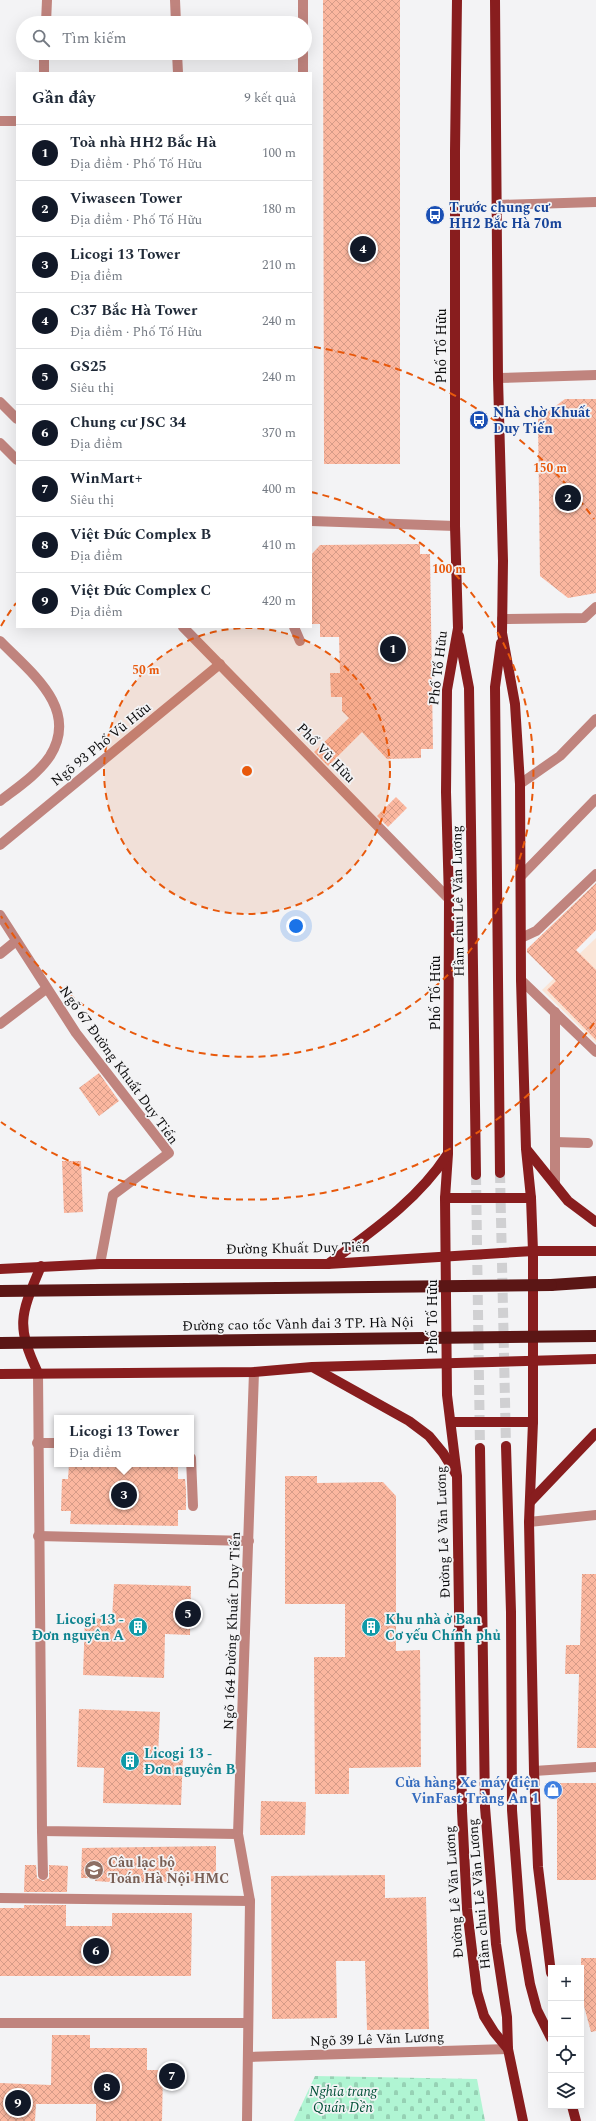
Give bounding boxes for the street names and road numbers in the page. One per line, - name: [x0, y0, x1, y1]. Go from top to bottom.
- street label: Phố Tố Hữu: [431, 308, 452, 383]
- street label: Phố Tố Hữu: [423, 629, 453, 706]
- street label: Ngõ 93 Phố Vũ Hữu: [46, 697, 156, 791]
- street label: Phố Vũ Hữu: [292, 718, 360, 788]
- street label: Hầm chui Lê Văn Lương: [446, 825, 470, 977]
- street label: Phố Tố Hữu: [425, 955, 446, 1030]
- street label: Ngõ 67 Đường Khuất Duy Tiến: [54, 981, 184, 1149]
- street label: Đường Khuất Duy Tiến: [226, 1236, 370, 1260]
- street label: Phố Tố Hữu: [422, 1279, 443, 1354]
- street label: Đường cao tốc Vành đai 3 TP. Hà Nội: [182, 1311, 414, 1337]
- street label: Đường Lê Văn Lương: [430, 1465, 456, 1599]
- street label: Ngõ 164 Đường Khuất Duy Tiến: [218, 1531, 246, 1731]
- street label: Hầm chui Lê Văn Lương: [462, 1818, 496, 1970]
- street label: Đường Lê Văn Lương: [439, 1825, 469, 1959]
- street label: Ngõ 39 Lê Văn Lương: [309, 2026, 445, 2052]

